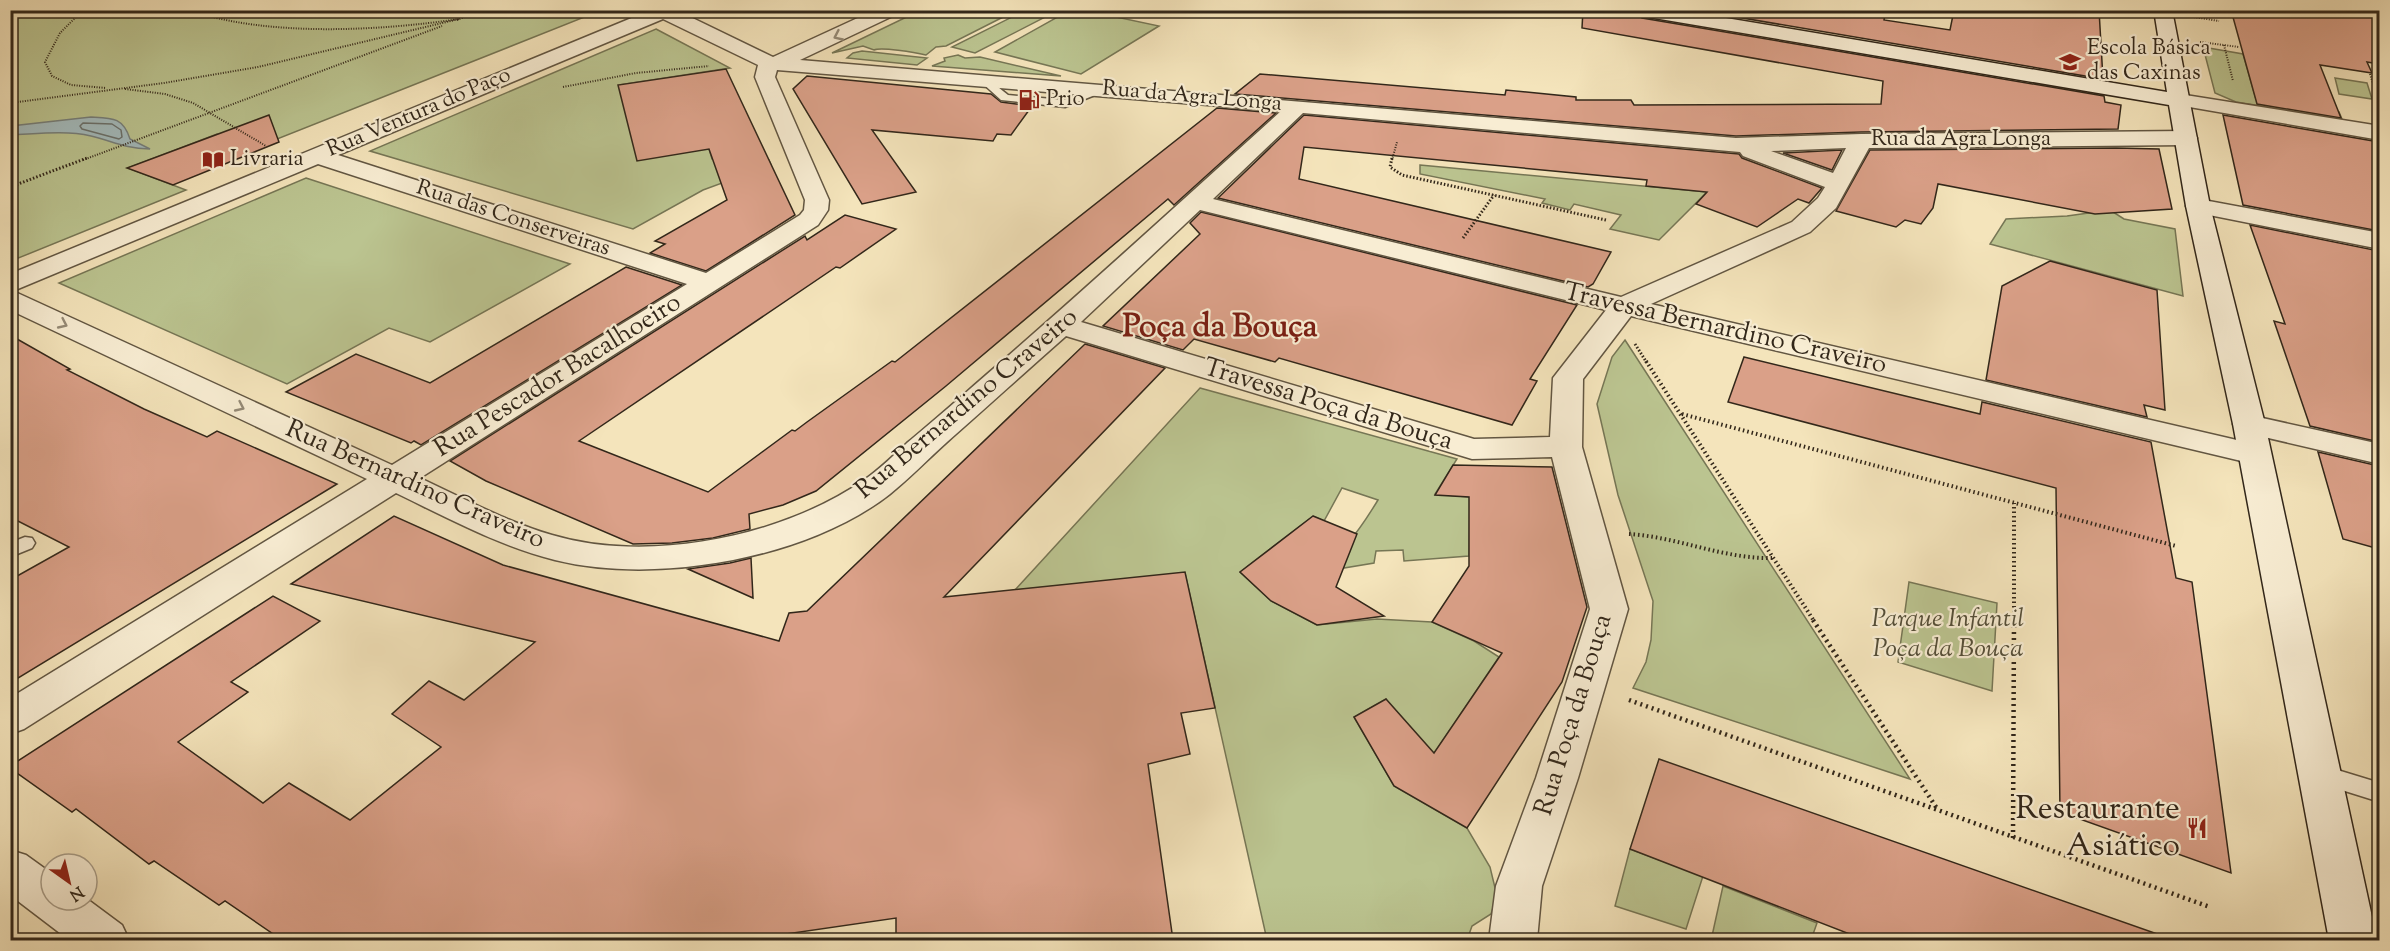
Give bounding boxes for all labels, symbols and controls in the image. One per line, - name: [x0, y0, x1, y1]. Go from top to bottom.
- one-way arrow: [834, 28, 845, 40]
- place label: Escola Básica das Caxinas: [2087, 33, 2211, 90]
- school or university icon: Escola Básica das Caxinas: [2058, 50, 2082, 74]
- street label: Rua Ventura do Paço: [322, 60, 516, 166]
- street label: Rua da Agra Longa: [1101, 73, 1283, 121]
- place label: Prio: [1046, 84, 1085, 116]
- fuel station icon: Prio: [1017, 88, 1041, 112]
- street label: Rua da Agra Longa: [1871, 124, 2051, 156]
- place label: Livraria: [230, 144, 304, 176]
- library icon: Livraria: [201, 148, 225, 172]
- street label: Rua das Conserveiras: [412, 173, 614, 265]
- street label: Travessa Bernardino Craveiro: [1560, 274, 1890, 384]
- street label: Rua Pescador Bacalhoeiro: [427, 285, 689, 467]
- street label: Rua Bernardino Craveiro: [848, 300, 1086, 508]
- district label: Poça da Bouça: [1122, 305, 1318, 351]
- one-way arrow: [57, 317, 68, 329]
- street label: Travessa Poça da Bouça: [1199, 349, 1457, 461]
- one-way arrow: [233, 400, 244, 412]
- street label: Rua Bernardino Craveiro: [279, 411, 551, 559]
- park label: Parque Infantil Poça da Bouça: [1872, 601, 2025, 668]
- street label: Rua Poça da Bouça: [1526, 610, 1622, 820]
- place label: Restaurante Asiático: [2016, 787, 2180, 870]
- restaurant icon: Restaurante Asiático: [2185, 816, 2209, 840]
- north arrow: [39, 852, 99, 912]
- text: N: [64, 879, 88, 906]

